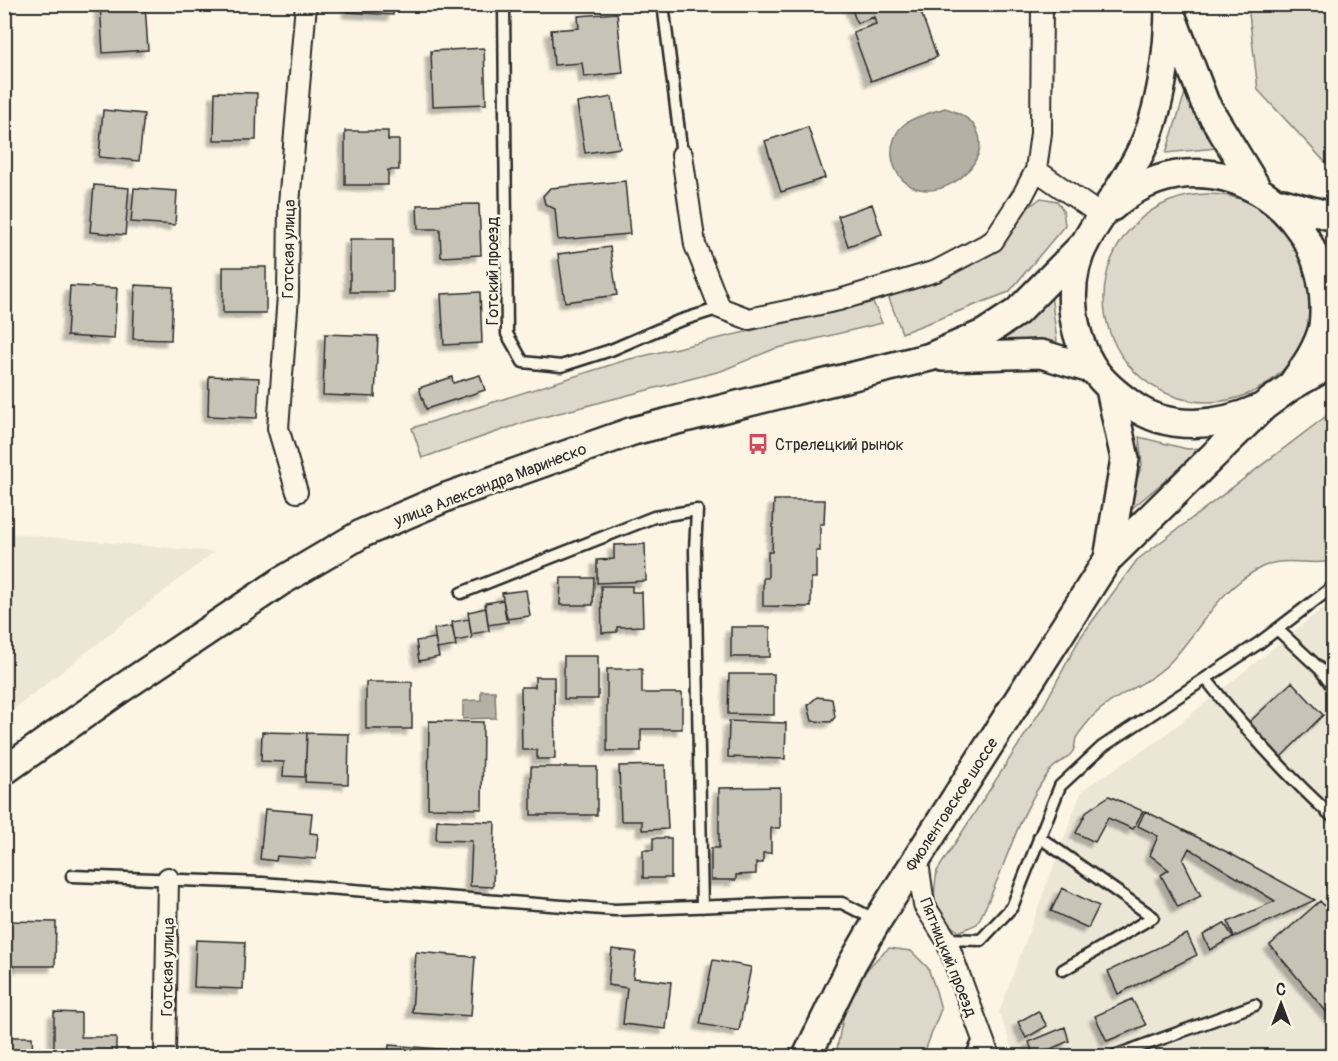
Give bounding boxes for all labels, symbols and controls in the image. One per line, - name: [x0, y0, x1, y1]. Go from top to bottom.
- street label: Готская улица: [278, 199, 300, 299]
- street label: Готский проезд: [483, 216, 503, 325]
- bus stop icon: Стрелецкий рынок: [746, 432, 770, 456]
- place label: Стрелецкий рынок: [775, 435, 904, 455]
- street label: улица Александра Маринеско: [390, 439, 590, 531]
- street label: Фиолентовское шоссе: [901, 734, 1003, 875]
- street label: Пятницкий проезд: [915, 895, 981, 1020]
- street label: Готская улица: [157, 917, 179, 1017]
- north arrow: [1251, 974, 1311, 1034]
- text: С: [1276, 980, 1286, 1000]

